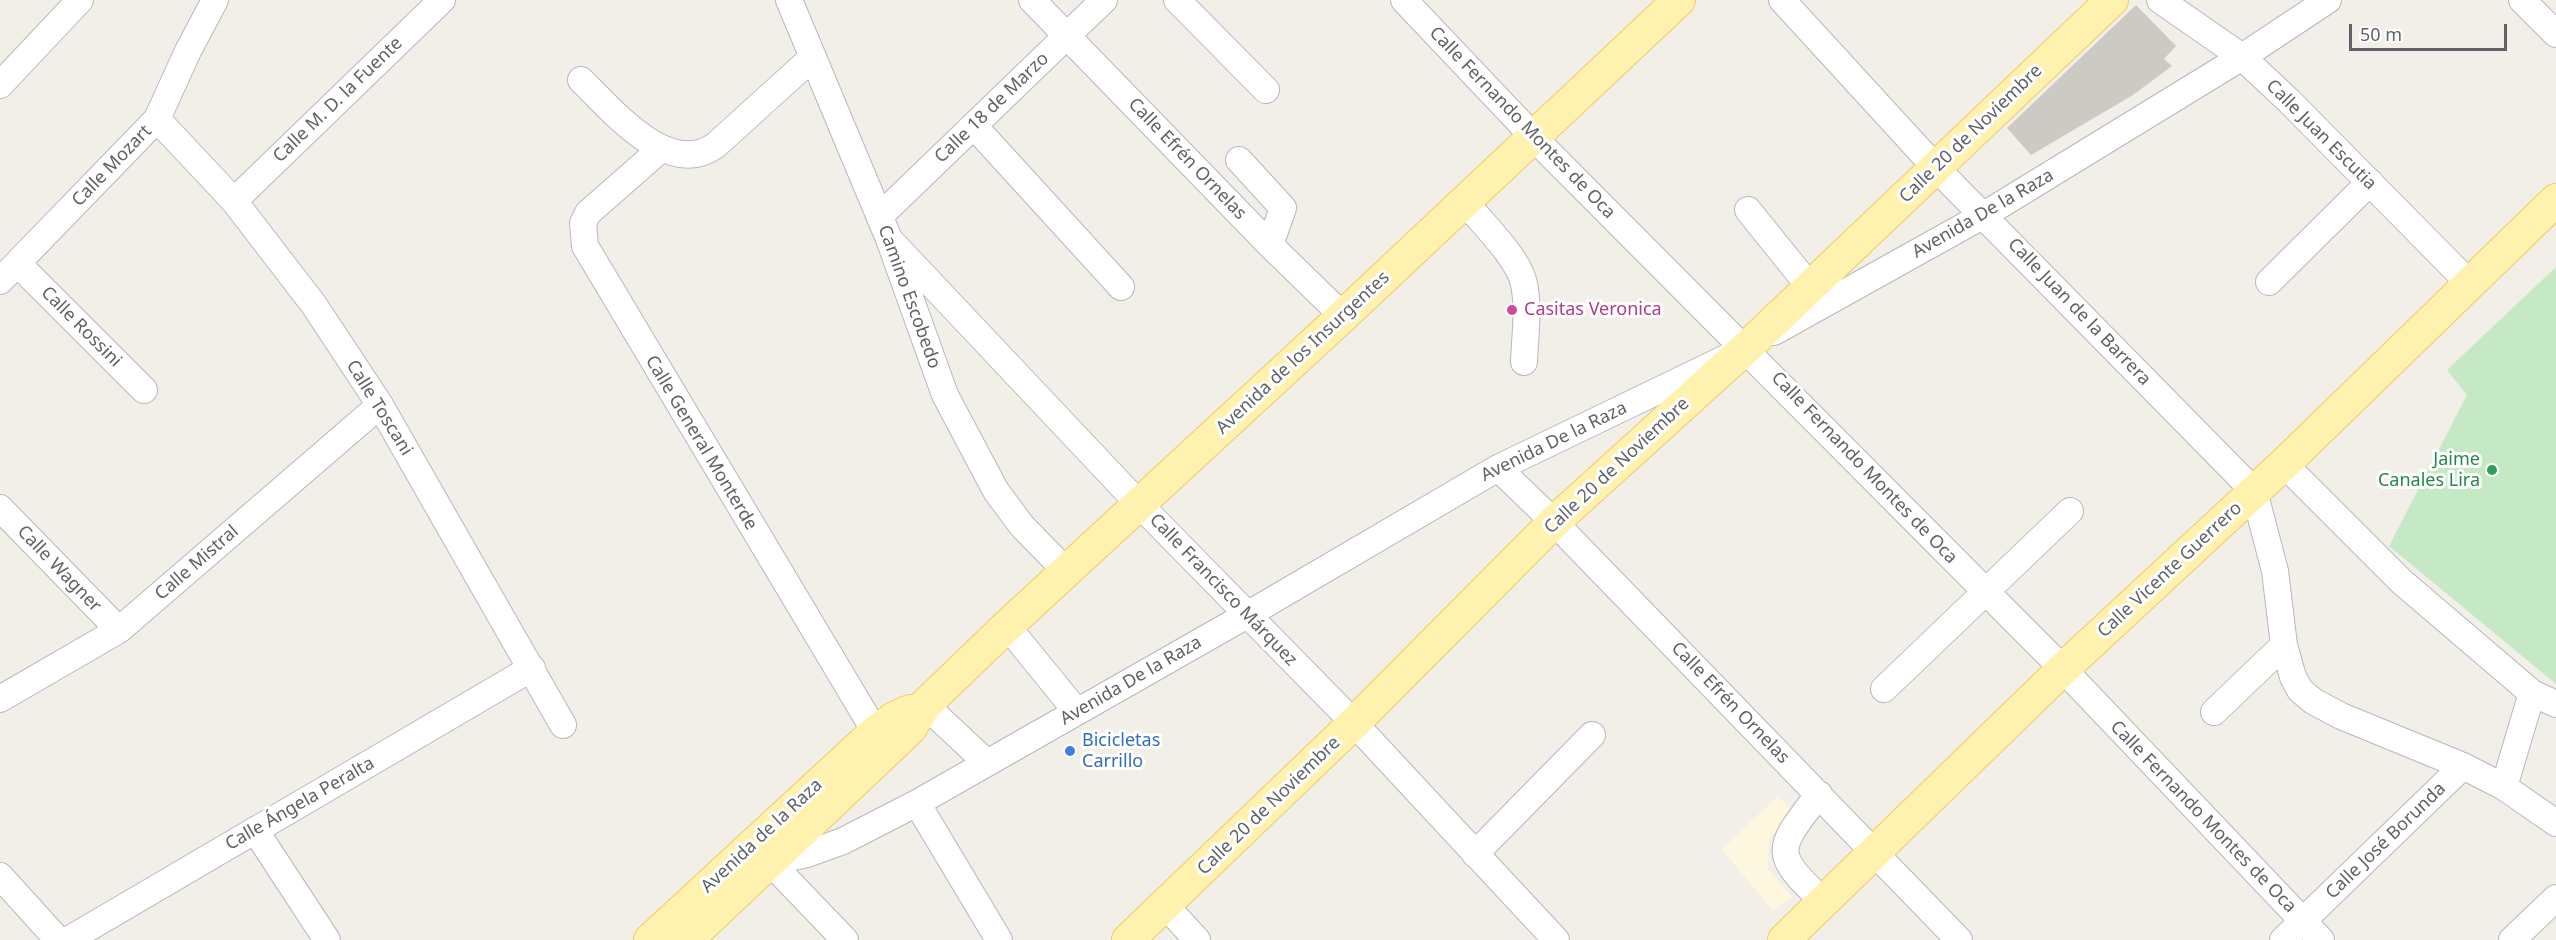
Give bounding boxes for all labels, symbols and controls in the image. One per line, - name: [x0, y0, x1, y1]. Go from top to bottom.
- scale bar: [2352, 12, 2510, 50]
- text: 50 m: [2360, 22, 2402, 46]
- street label: Calle Fernando Montes de Oca: [1424, 23, 1620, 223]
- street label: Calle M. D. la Fuente: [269, 33, 407, 167]
- street label: Calle 18 de Marzo: [931, 48, 1053, 168]
- street label: Calle 20 de Noviembre: [1895, 60, 2047, 208]
- street label: Calle Juan Escutia: [2261, 75, 2381, 195]
- street label: Calle Efrén Ornelas: [1123, 94, 1251, 224]
- street label: Calle Mozart: [68, 121, 156, 211]
- street label: Avenida De la Raza: [1908, 165, 2058, 263]
- street label: Camino Escobedo: [873, 222, 945, 372]
- street label: Calle Juan de la Barrera: [2003, 234, 2155, 390]
- street label: Avenida de los Insurgentes: [1212, 267, 1394, 439]
- street label: Calle Rossini: [36, 282, 126, 372]
- place label: Casitas Veronica: [1524, 299, 1662, 321]
- marker: Casitas Veronica: [1505, 303, 1519, 317]
- street label: Calle General Monterde: [640, 352, 762, 534]
- street label: Calle Toscani: [341, 356, 417, 460]
- street label: Calle Fernando Montes de Oca: [1766, 368, 1962, 568]
- street label: Calle 20 de Noviembre: [1540, 393, 1694, 539]
- street label: Avenida De la Raza: [1478, 397, 1630, 487]
- place label: Jaime Canales Lira: [2378, 449, 2480, 492]
- marker: Jaime Canales Lira: [2485, 463, 2499, 477]
- street label: Calle Vicente Guerrero: [2093, 498, 2247, 642]
- street label: Calle Francisco Márquez: [1145, 509, 1301, 671]
- street label: Calle Wagner: [12, 521, 106, 617]
- street label: Calle Mistral: [151, 521, 243, 605]
- street label: Avenida De la Raza: [1056, 632, 1206, 730]
- street label: Calle Efrén Ornelas: [1666, 638, 1794, 768]
- street label: Calle Fernando Montes de Oca: [2105, 717, 2301, 917]
- place label: Bicicletas Carrillo: [1082, 730, 1160, 772]
- street label: Calle 20 de Noviembre: [1193, 732, 1345, 880]
- marker: Bicicletas Carrillo: [1063, 744, 1077, 758]
- street label: Calle Ángela Peralta: [222, 753, 378, 855]
- street label: Avenida de la Raza: [697, 774, 827, 898]
- street label: Calle José Borunda: [2322, 778, 2450, 904]

